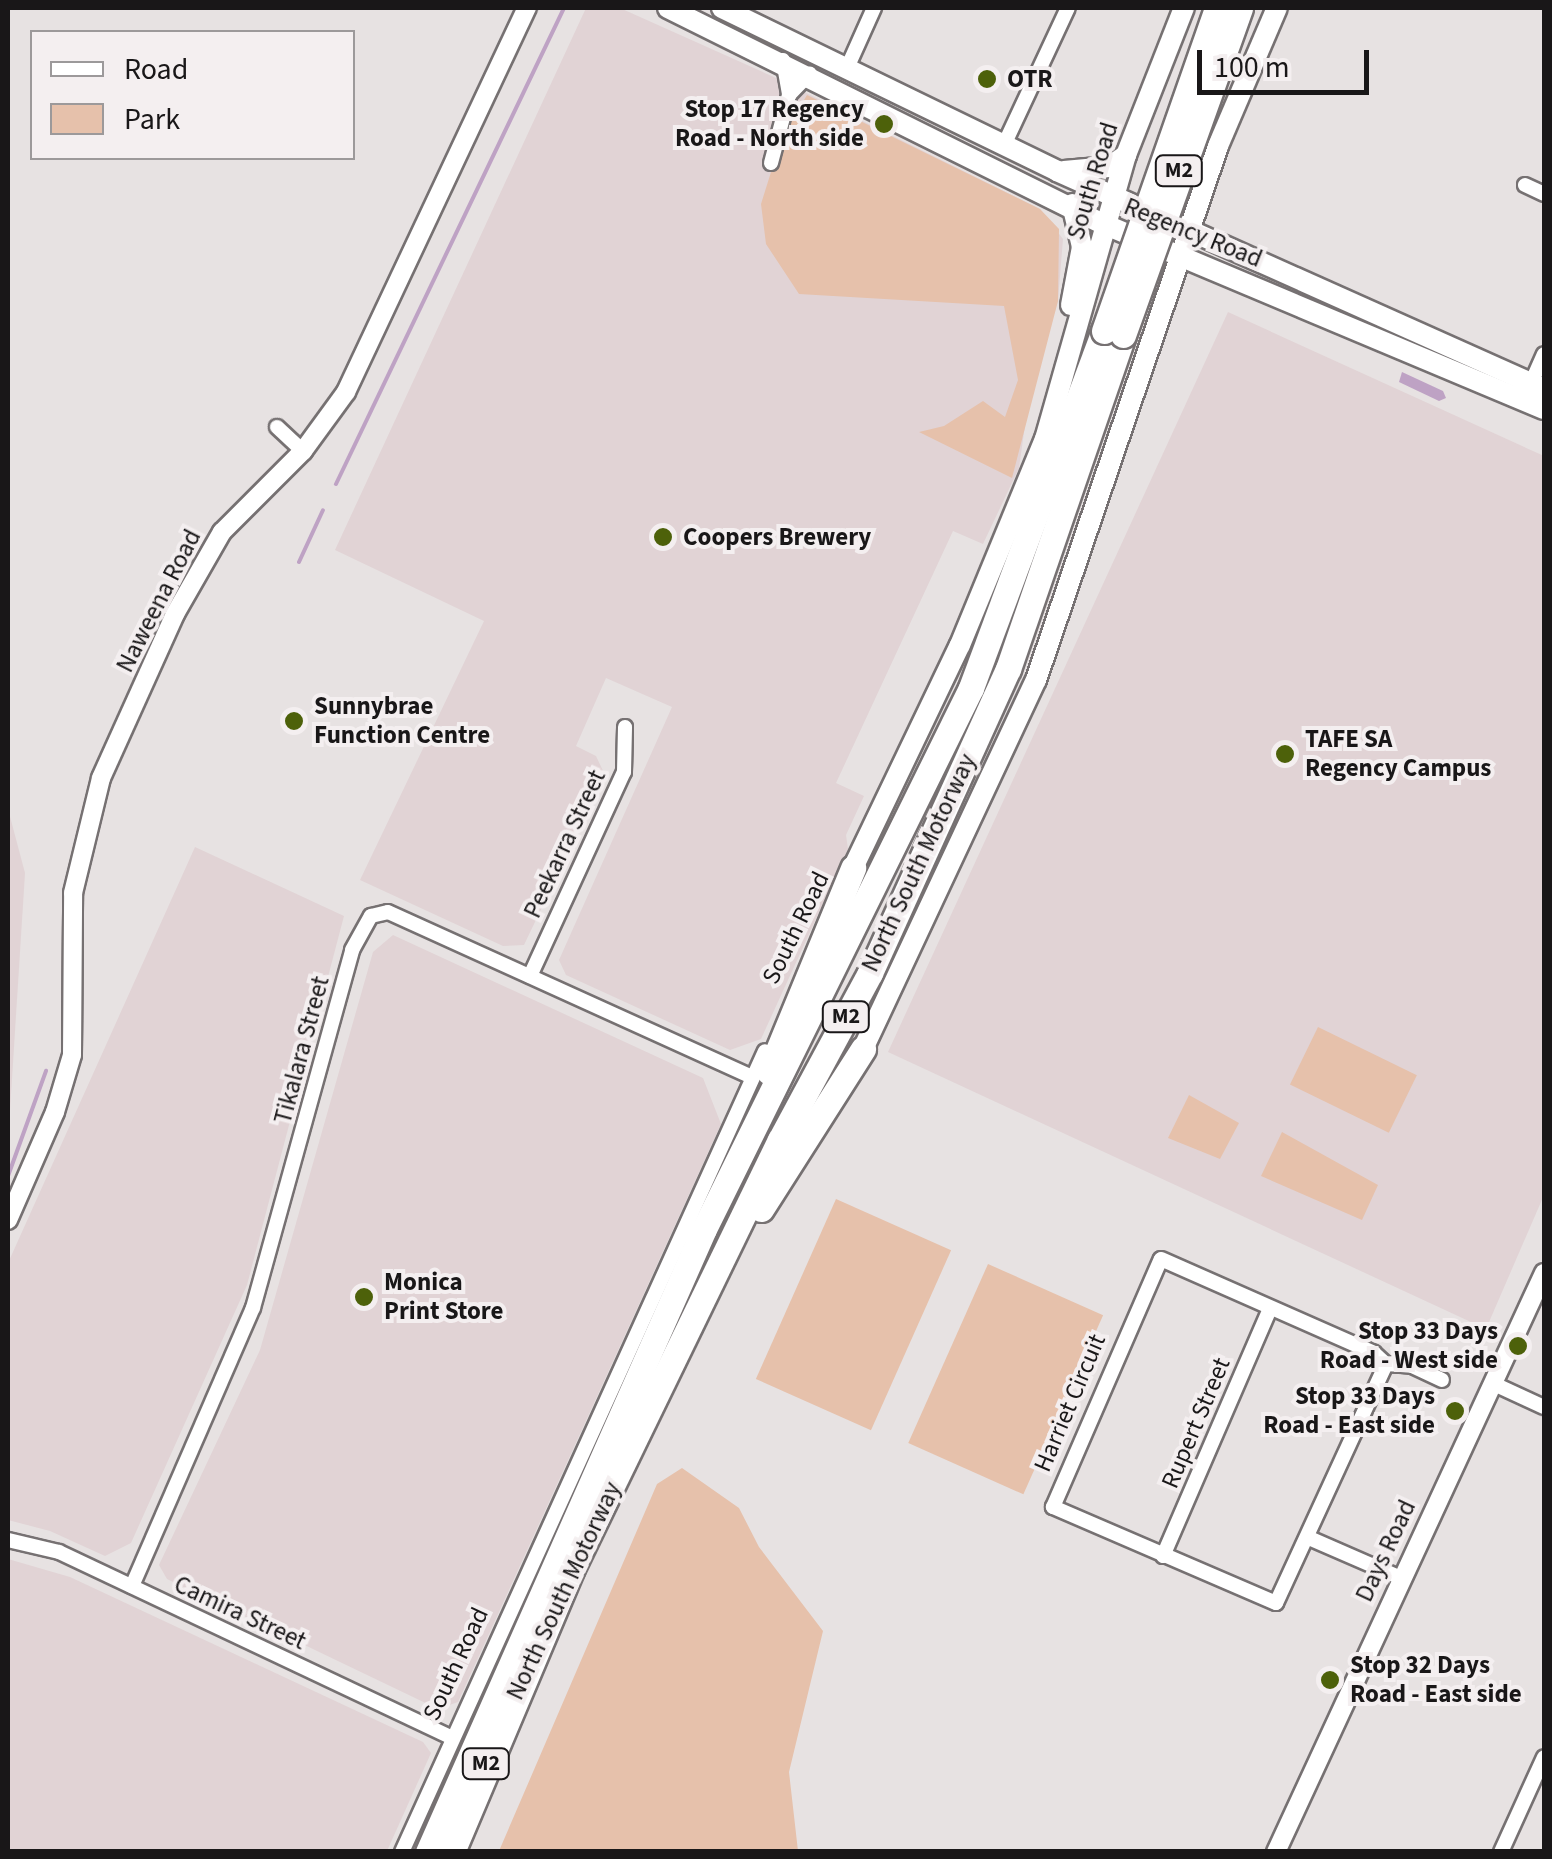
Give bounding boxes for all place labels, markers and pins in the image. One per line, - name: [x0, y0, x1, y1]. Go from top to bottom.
- place label: OTR: [1007, 64, 1053, 94]
- marker: OTR: [976, 68, 998, 90]
- place label: Stop 17 Regency Road - North side: [675, 95, 864, 154]
- marker: Stop 17 Regency Road - North side: [873, 113, 895, 135]
- place label: Coopers Brewery: [683, 522, 871, 552]
- marker: Coopers Brewery: [652, 526, 674, 548]
- place label: Sunnybrae Function Centre: [314, 692, 490, 751]
- marker: Sunnybrae Function Centre: [283, 710, 305, 732]
- place label: TAFE SA Regency Campus: [1305, 725, 1491, 784]
- marker: TAFE SA Regency Campus: [1274, 743, 1296, 765]
- place label: Monica Print Store: [384, 1268, 503, 1327]
- marker: Monica Print Store: [353, 1286, 375, 1308]
- place label: Stop 33 Days Road - West side: [1320, 1317, 1498, 1376]
- marker: Stop 33 Days Road - West side: [1507, 1335, 1529, 1357]
- place label: Stop 33 Days Road - East side: [1263, 1382, 1435, 1441]
- marker: Stop 33 Days Road - East side: [1444, 1400, 1466, 1422]
- place label: Stop 32 Days Road - East side: [1350, 1651, 1522, 1710]
- marker: Stop 32 Days Road - East side: [1319, 1669, 1341, 1691]

